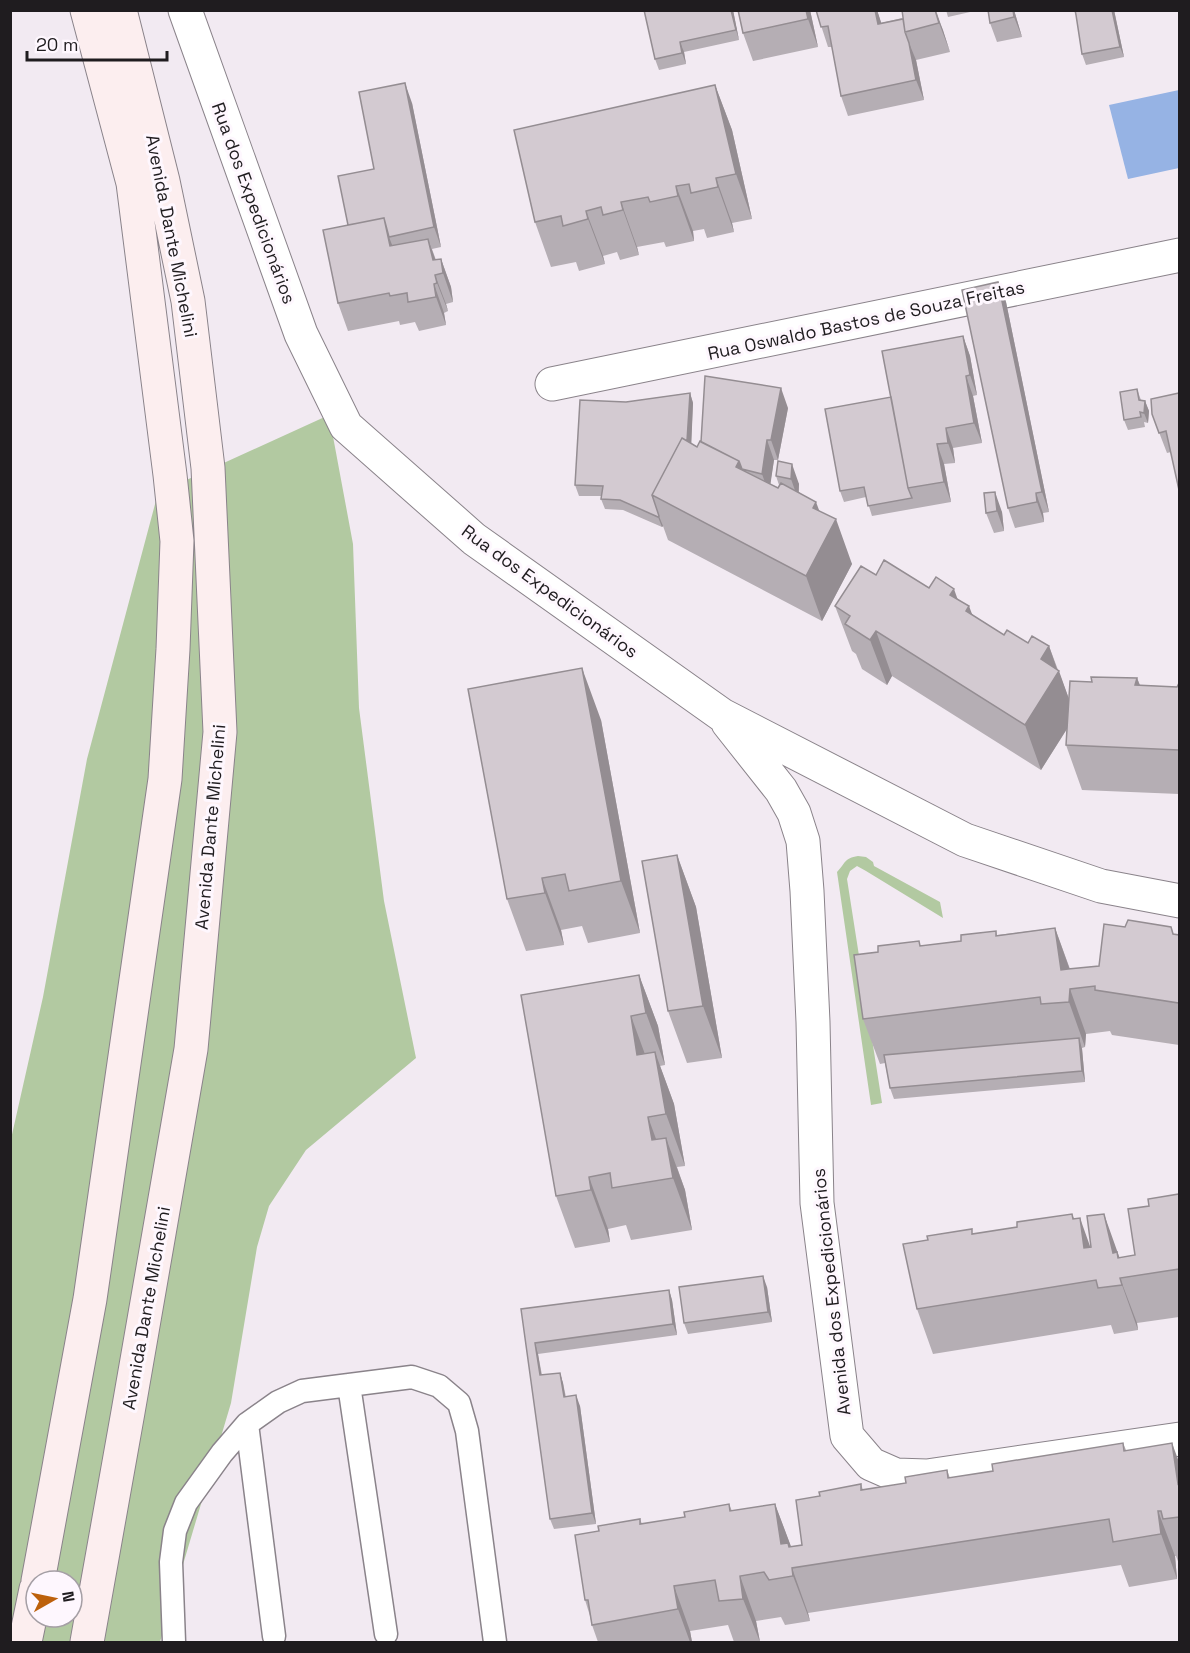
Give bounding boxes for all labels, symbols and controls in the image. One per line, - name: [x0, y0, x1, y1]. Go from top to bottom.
- scale bar: [27, 24, 166, 62]
- text: 20 m: [36, 33, 79, 56]
- street label: Rua dos Expedicionários: [207, 99, 301, 307]
- street label: Avenida Dante Michelini: [141, 133, 203, 339]
- street label: Rua Oswaldo Bastos de Souza Freitas: [705, 275, 1027, 365]
- street label: Rua dos Expedicionários: [457, 519, 643, 663]
- street label: Avenida Dante Michelini: [190, 723, 230, 931]
- street label: Avenida dos Expedicionários: [807, 1167, 855, 1417]
- street label: Avenida Dante Michelini: [117, 1205, 175, 1411]
- north arrow: [24, 1569, 84, 1629]
- text: N: [57, 1590, 80, 1604]

